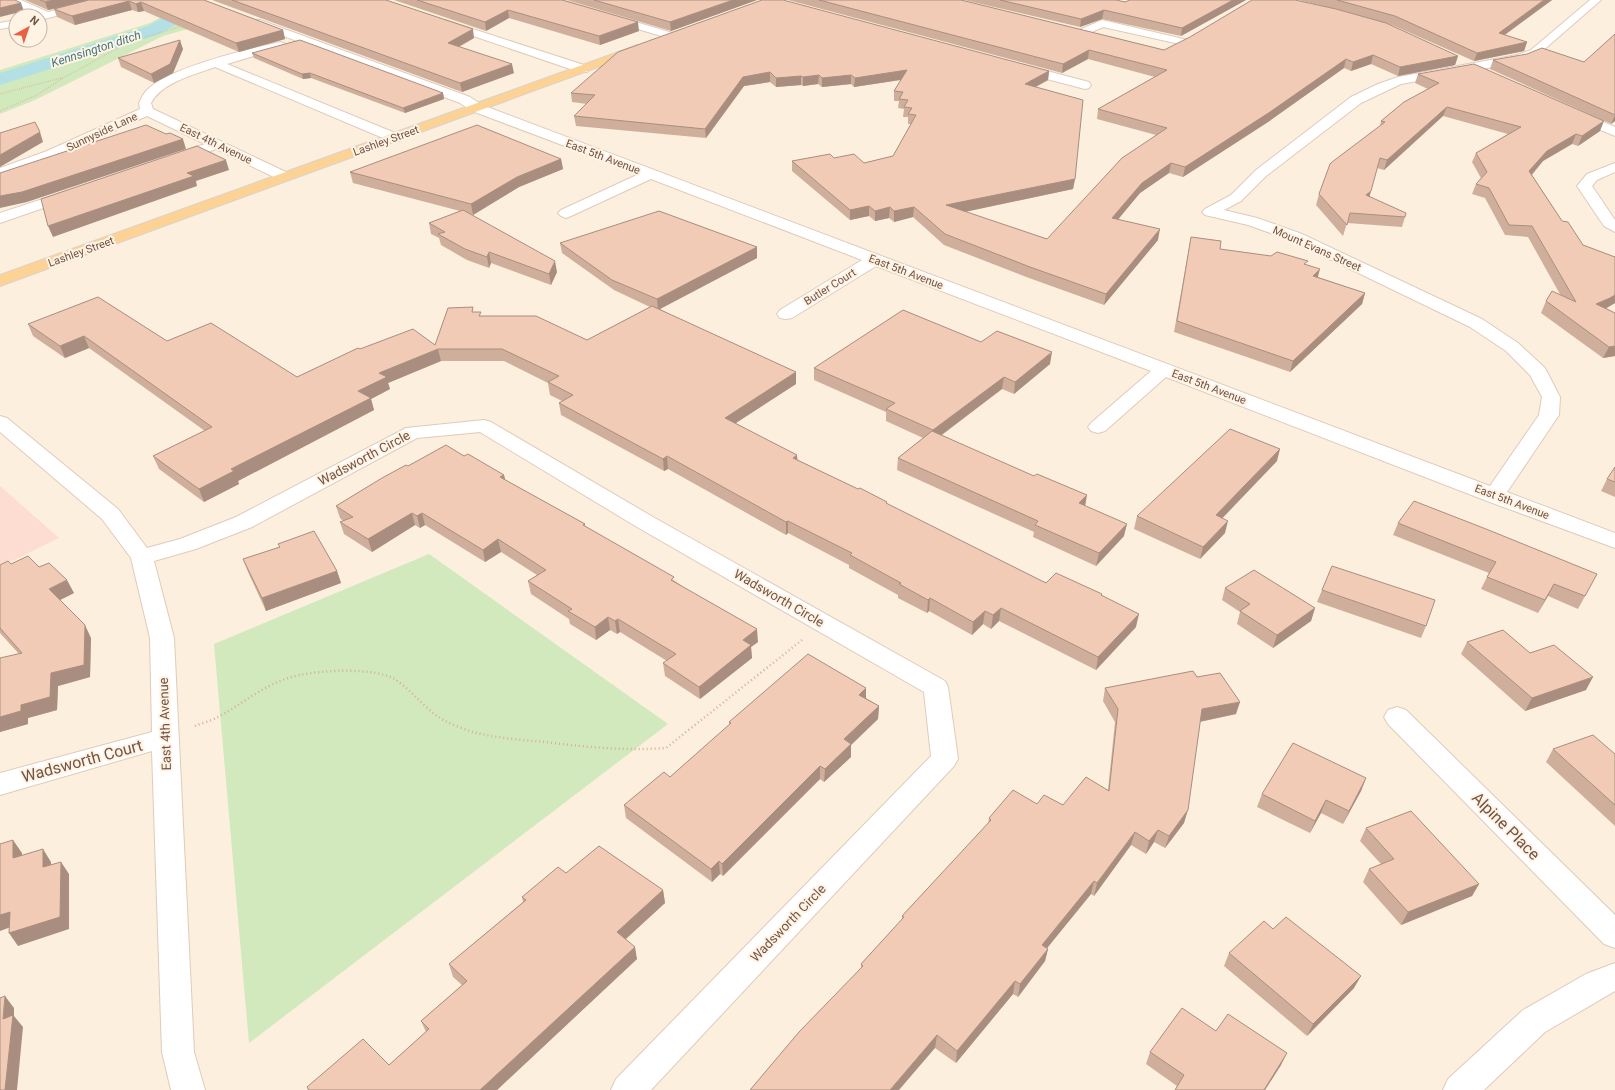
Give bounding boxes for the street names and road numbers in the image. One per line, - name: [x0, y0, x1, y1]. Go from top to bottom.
- street label: Sunnyside Lane: [64, 110, 140, 154]
- street label: East 4th Avenue: [178, 121, 254, 167]
- street label: Lashley Street: [351, 123, 421, 159]
- street label: East 5th Avenue: [564, 137, 642, 177]
- street label: Mount Evans Street: [1271, 224, 1363, 274]
- street label: Lashley Street: [46, 234, 116, 270]
- street label: East 5th Avenue: [867, 252, 945, 292]
- street label: Butler Court: [802, 266, 859, 308]
- street label: East 5th Avenue: [1170, 367, 1248, 407]
- street label: Wadsworth Circle: [316, 427, 413, 489]
- street label: East 5th Avenue: [1473, 482, 1551, 522]
- street label: Wadsworth Circle: [731, 566, 827, 630]
- street label: East 4th Avenue: [156, 677, 174, 771]
- street label: Wadsworth Court: [20, 736, 144, 786]
- street label: Alpine Place: [1468, 788, 1544, 864]
- street label: Wadsworth Circle: [747, 881, 829, 965]

